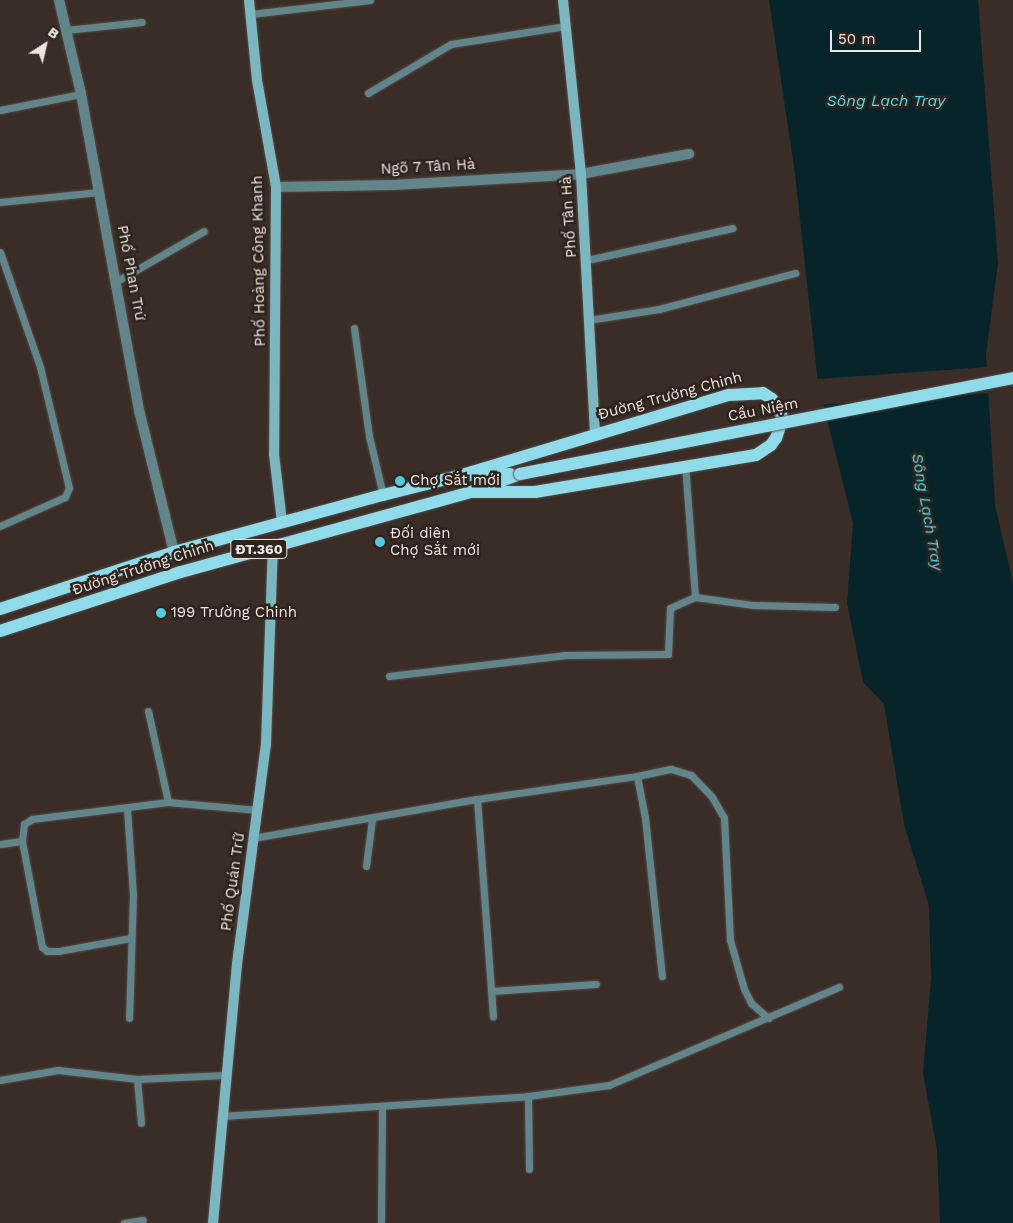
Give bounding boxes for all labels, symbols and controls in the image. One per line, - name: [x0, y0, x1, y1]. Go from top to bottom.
- north arrow: [20, 20, 70, 70]
- scale bar: [833, 20, 924, 52]
- text: B: [45, 23, 62, 42]
- text: 50 m: [838, 30, 875, 48]
- water label: Sông Lạch Tray: [826, 91, 946, 111]
- street label: Ngõ 7 Tân Hà: [379, 155, 477, 179]
- street label: Phố Hoàng Công Khanh: [249, 175, 269, 347]
- street label: Phố Tân Hà: [557, 175, 581, 259]
- street label: Phố Phan Trứ: [113, 224, 149, 322]
- street label: Đường Trường Chinh: [596, 368, 744, 424]
- street label: Cầu Niệm: [726, 394, 800, 426]
- water label: Sông Lạch Tray: [907, 452, 947, 572]
- place label: Chợ Sắt mới: [410, 472, 500, 490]
- marker: Chợ Sắt mới: [394, 475, 406, 487]
- place label: Đối diện Chợ Sắt mới: [390, 524, 480, 559]
- street label: Đường Trường Chinh: [70, 536, 216, 600]
- marker: Đối diện Chợ Sắt mới: [374, 536, 386, 548]
- road number: ĐT.360: [230, 538, 288, 560]
- place label: 199 Trường Chinh: [171, 604, 297, 622]
- marker: 199 Trường Chinh: [155, 607, 167, 619]
- street label: Phố Quán Trữ: [217, 832, 249, 932]

